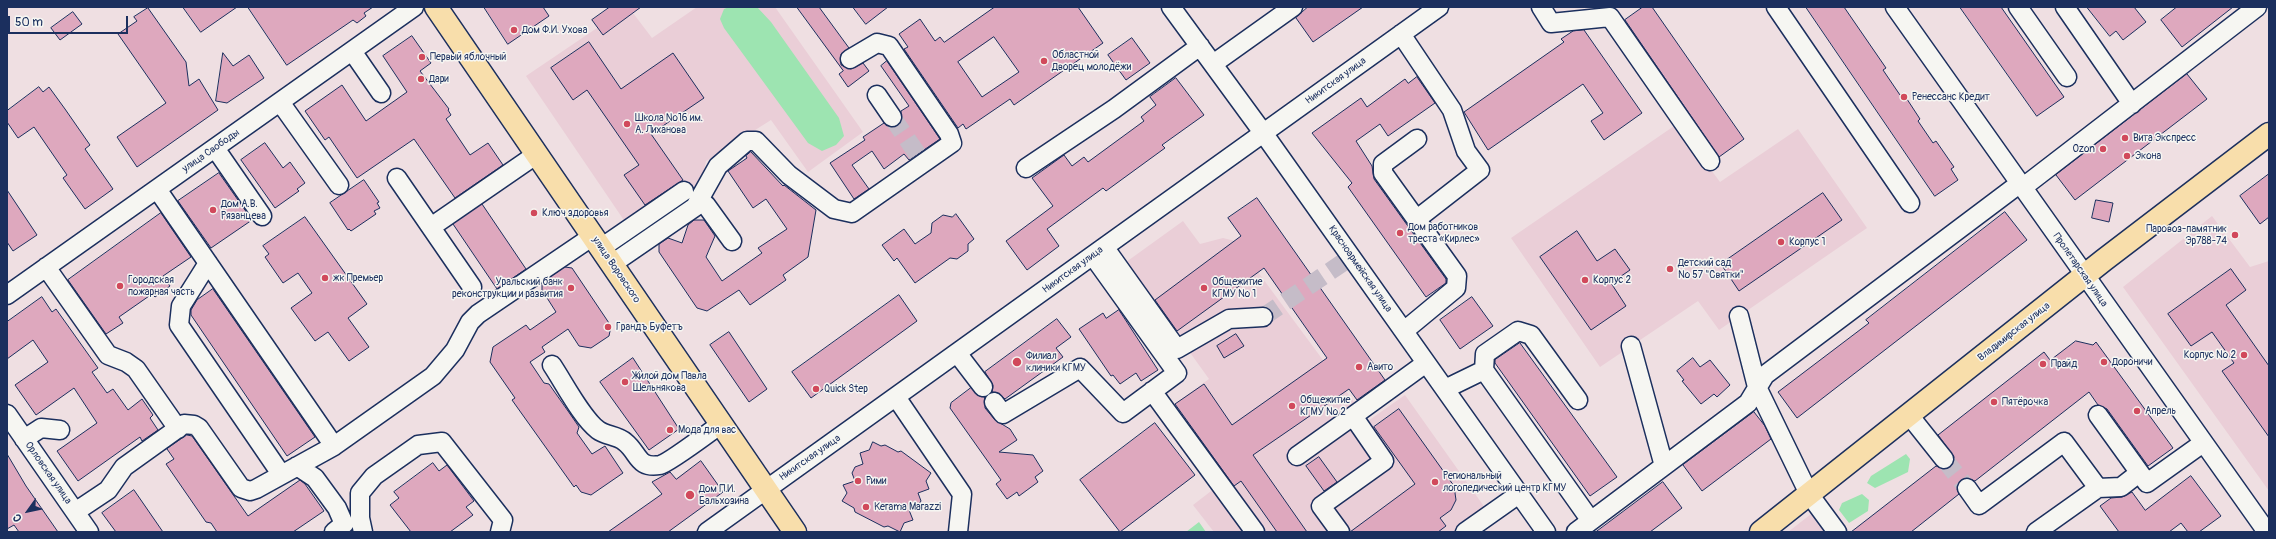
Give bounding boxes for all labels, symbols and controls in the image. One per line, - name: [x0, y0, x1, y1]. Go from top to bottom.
- scale bar: [10, 8, 130, 34]
- text: 50 m: [15, 15, 43, 30]
- place label: Дом Ф.И. Ухова: [522, 24, 587, 36]
- marker: Дом Ф.И. Ухова: [509, 25, 519, 35]
- place label: Областной Дворец молодёжи: [1052, 49, 1131, 72]
- place label: Первый яблочный: [430, 51, 506, 63]
- marker: Первый яблочный: [417, 52, 427, 62]
- street label: Никитская улица: [1303, 55, 1369, 107]
- marker: Областной Дворец молодёжи: [1039, 56, 1049, 66]
- place label: Дари: [429, 73, 449, 85]
- marker: Дари: [416, 74, 426, 84]
- place label: Ренессанс Кредит: [1912, 91, 1990, 103]
- marker: Ренессанс Кредит: [1899, 92, 1909, 102]
- place label: Школа №16 им. А. Лиханова: [635, 112, 703, 136]
- marker: Школа №16 им. А. Лиханова: [622, 119, 632, 129]
- street label: улица Свободы: [180, 127, 242, 175]
- place label: Вита Экспресс: [2133, 132, 2196, 144]
- marker: Вита Экспресс: [2120, 133, 2130, 143]
- place label: Ozon: [2073, 143, 2095, 155]
- marker: Ozon: [2098, 144, 2108, 154]
- place label: Экона: [2135, 150, 2161, 162]
- marker: Экона: [2122, 151, 2132, 161]
- place label: Дом А.В. Рязанцева: [221, 198, 266, 222]
- marker: Дом А.В. Рязанцева: [208, 205, 218, 215]
- place label: Ключ здоровья: [542, 207, 609, 219]
- marker: Ключ здоровья: [529, 208, 539, 218]
- place label: Дом работников треста «Кирлес»: [1408, 221, 1480, 244]
- street label: Красноармейская улица: [1326, 223, 1394, 315]
- place label: Паровоз-памятник Эр788-74: [2146, 223, 2227, 246]
- marker: Дом работников треста «Кирлес»: [1395, 228, 1405, 238]
- marker: Паровоз-памятник Эр788-74: [2230, 230, 2240, 240]
- street label: Пролетарская улица: [2050, 231, 2110, 309]
- street label: улица Воровского: [589, 235, 643, 305]
- place label: Корпус 1: [1789, 236, 1825, 248]
- marker: Корпус 1: [1776, 237, 1786, 247]
- street label: Никитская улица: [1040, 244, 1106, 296]
- place label: Детский сад № 57 "Святки": [1678, 257, 1744, 280]
- marker: Детский сад № 57 "Святки": [1665, 264, 1675, 274]
- place label: жк Премьер: [333, 272, 383, 284]
- marker: жк Премьер: [320, 273, 330, 283]
- place label: Городская пожарная часть: [128, 274, 195, 298]
- place label: Корпус 2: [1593, 274, 1631, 286]
- marker: Корпус 2: [1580, 275, 1590, 285]
- place label: Уральский банк реконструкции и развития: [452, 276, 563, 300]
- place label: Общежитие КГМУ № 1: [1212, 276, 1262, 300]
- marker: Городская пожарная часть: [115, 281, 125, 291]
- marker: Уральский банк реконструкции и развития: [566, 283, 576, 293]
- marker: Общежитие КГМУ № 1: [1199, 283, 1209, 293]
- street label: Владимирская улица: [1975, 300, 2053, 364]
- place label: Грандъ Буфетъ: [616, 321, 683, 333]
- marker: Грандъ Буфетъ: [603, 322, 613, 332]
- place label: Корпус № 2: [2184, 349, 2236, 361]
- place label: Филиал клиники КГМУ: [1026, 350, 1086, 374]
- marker: Корпус № 2: [2239, 350, 2249, 360]
- marker: Филиал клиники КГМУ: [1011, 356, 1023, 368]
- place label: Дороничи: [2112, 356, 2152, 368]
- marker: Дороничи: [2099, 357, 2109, 367]
- place label: Прайд: [2051, 358, 2077, 370]
- marker: Прайд: [2038, 359, 2048, 369]
- place label: Авито: [1367, 361, 1393, 373]
- marker: Авито: [1354, 362, 1364, 372]
- place label: Жилой дом Павла Шельнякова: [633, 370, 707, 394]
- marker: Жилой дом Павла Шельнякова: [620, 377, 630, 387]
- place label: Quick Step: [824, 383, 868, 395]
- marker: Quick Step: [811, 384, 821, 394]
- place label: Общежитие КГМУ № 2: [1300, 394, 1350, 418]
- place label: Пятёрочка: [2002, 396, 2048, 408]
- marker: Пятёрочка: [1989, 397, 1999, 407]
- marker: Общежитие КГМУ № 2: [1287, 401, 1297, 411]
- place label: Апрель: [2145, 405, 2176, 417]
- marker: Апрель: [2132, 406, 2142, 416]
- place label: Мода для вас: [678, 424, 736, 436]
- marker: Мода для вас: [665, 425, 675, 435]
- street label: Никитская улица: [777, 432, 843, 484]
- street label: Орловская улица: [22, 440, 74, 506]
- place label: Региональный логопедический центр КГМУ: [1443, 470, 1566, 494]
- place label: Рими: [866, 475, 886, 487]
- marker: Рими: [853, 476, 863, 486]
- marker: Региональный логопедический центр КГМУ: [1430, 477, 1440, 487]
- place label: Дом П.И. Бальхозина: [699, 483, 749, 506]
- marker: Дом П.И. Бальхозина: [684, 489, 696, 501]
- north arrow: [8, 491, 48, 531]
- place label: Kerama Marazzi: [874, 501, 941, 513]
- marker: Kerama Marazzi: [861, 502, 871, 512]
- text: С: [10, 511, 25, 524]

